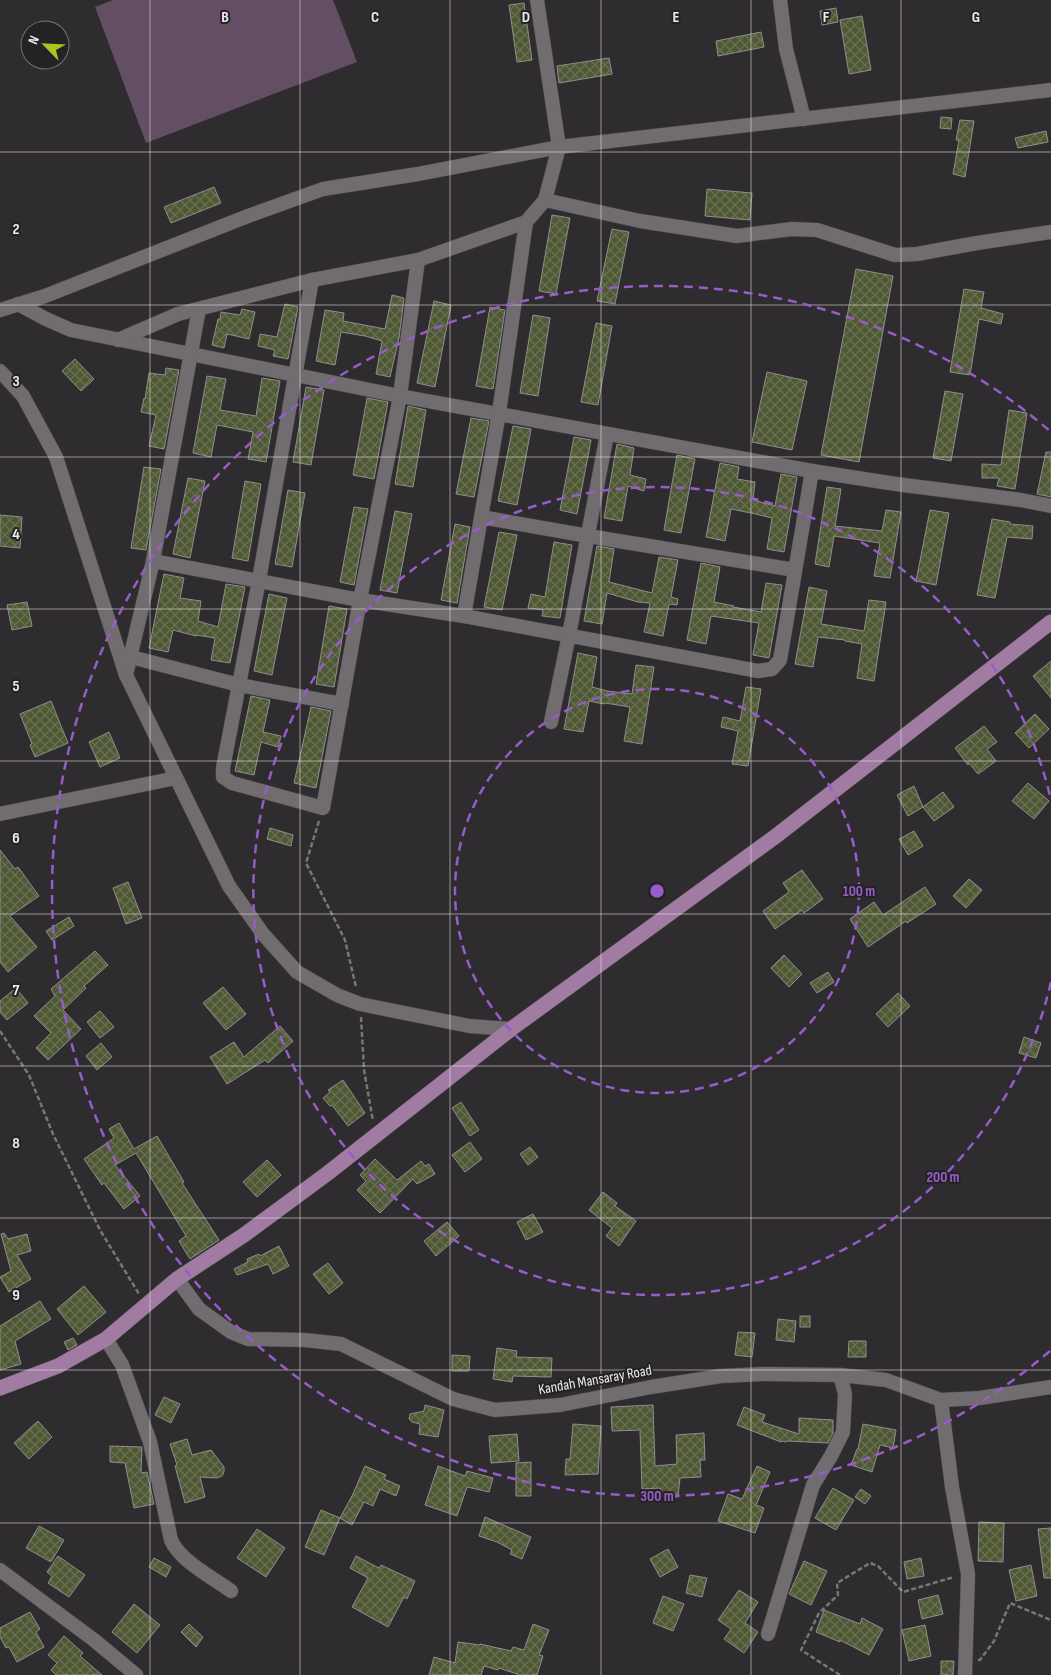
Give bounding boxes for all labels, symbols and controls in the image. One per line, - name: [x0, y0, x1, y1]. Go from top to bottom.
- text: B: [221, 8, 229, 27]
- text: C: [371, 8, 379, 27]
- text: D: [522, 8, 530, 27]
- text: E: [673, 8, 680, 27]
- text: F: [823, 8, 830, 27]
- text: G: [972, 8, 980, 27]
- north arrow: [20, 20, 70, 70]
- text: N: [24, 33, 43, 47]
- text: 2: [12, 220, 20, 239]
- text: 3: [12, 372, 20, 391]
- text: 4: [12, 525, 20, 544]
- text: 5: [12, 677, 20, 696]
- text: 6: [12, 829, 20, 848]
- centre of rings: [648, 882, 666, 900]
- text: 100 m: [843, 882, 875, 901]
- text: 7: [13, 981, 20, 1000]
- text: 8: [12, 1134, 20, 1153]
- text: 200 m: [926, 1168, 960, 1187]
- text: 9: [12, 1286, 20, 1305]
- street label: Kandah Mansaray Road: [537, 1361, 653, 1399]
- text: 300 m: [640, 1487, 674, 1506]

